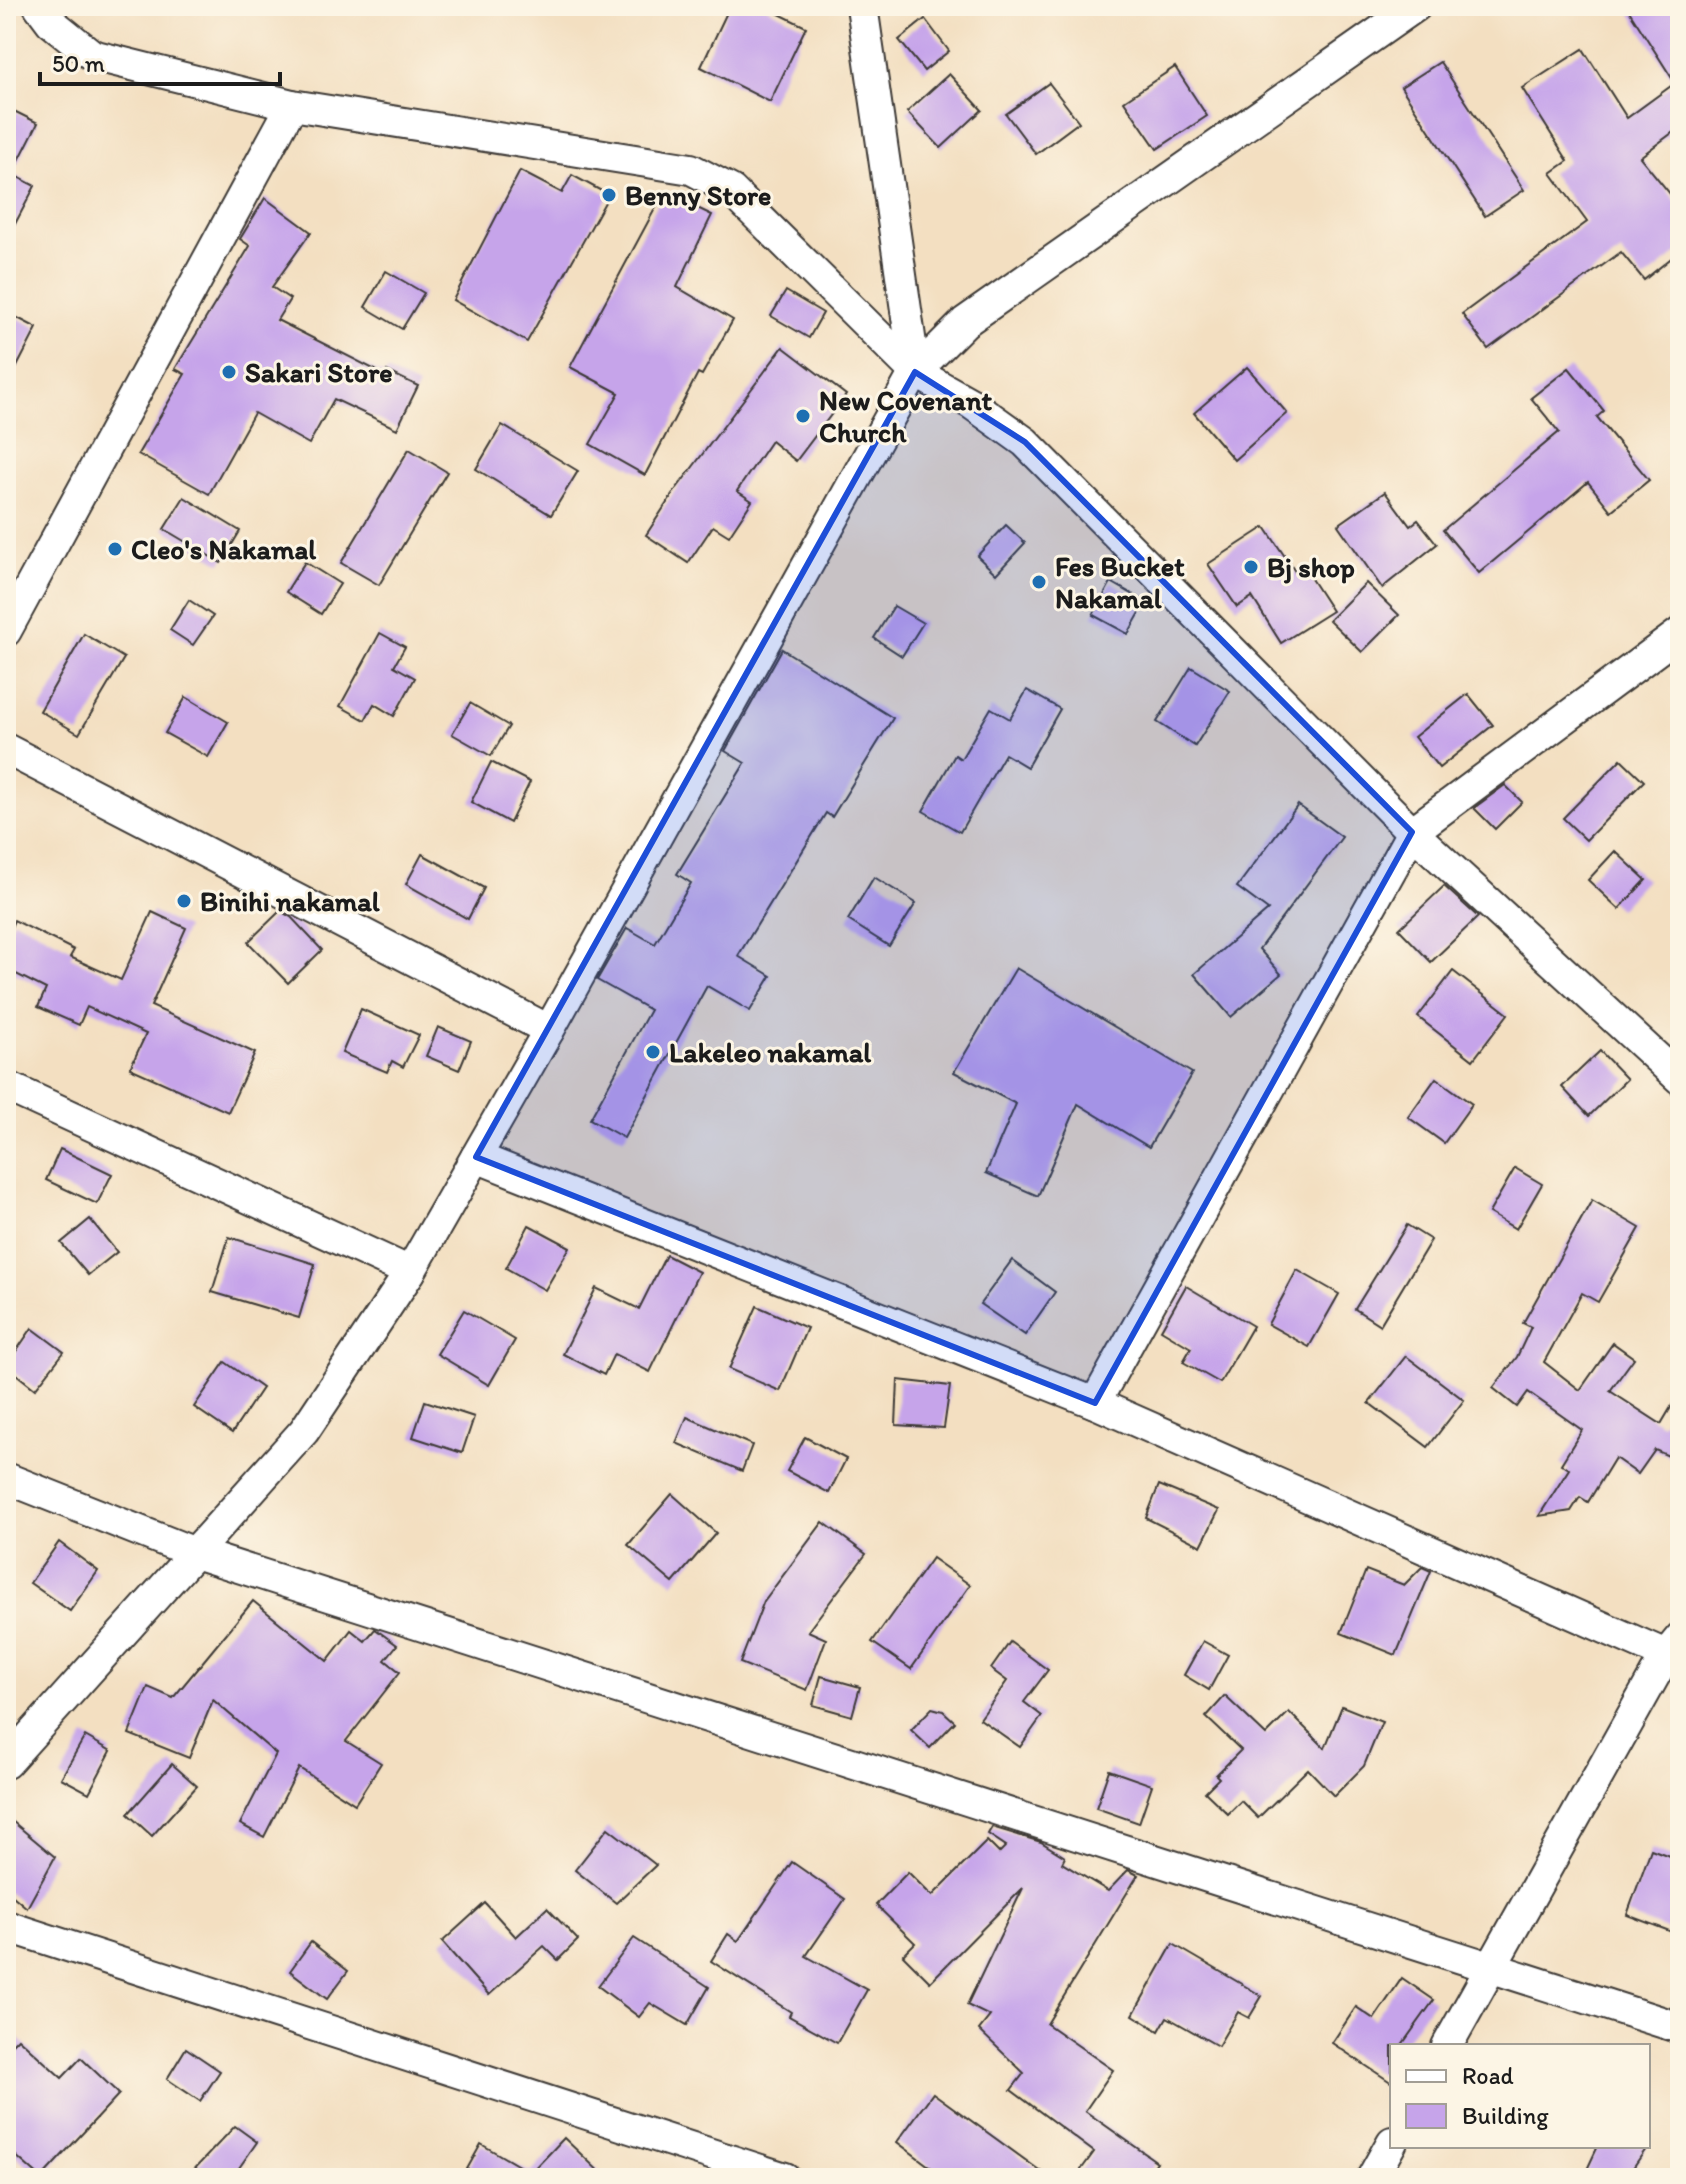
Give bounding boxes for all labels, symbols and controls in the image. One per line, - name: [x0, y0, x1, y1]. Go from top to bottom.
- scale bar: [40, 36, 280, 86]
- text: 50 m: [52, 49, 105, 78]
- place label: Benny Store: [625, 178, 771, 212]
- marker: Benny Store: [600, 186, 618, 204]
- place label: Sakari Store: [245, 355, 393, 389]
- marker: Sakari Store: [220, 363, 238, 381]
- place label: New Covenant Church: [819, 383, 993, 449]
- marker: New Covenant Church: [794, 407, 812, 425]
- place label: Cleo's Nakamal: [131, 532, 316, 566]
- marker: Cleo's Nakamal: [106, 540, 124, 558]
- place label: Fes Bucket Nakamal: [1055, 549, 1185, 615]
- place label: Bj shop: [1267, 550, 1355, 584]
- marker: Bj shop: [1242, 558, 1260, 576]
- marker: Fes Bucket Nakamal: [1030, 573, 1048, 591]
- place label: Binihi nakamal: [200, 884, 380, 918]
- marker: Binihi nakamal: [175, 892, 193, 910]
- place label: Lakeleo nakamal: [669, 1035, 871, 1069]
- marker: Lakeleo nakamal: [644, 1043, 662, 1061]
- legend: [1390, 2044, 1650, 2148]
- text: Road: [1462, 2061, 1514, 2090]
- text: Building: [1462, 2101, 1549, 2130]

